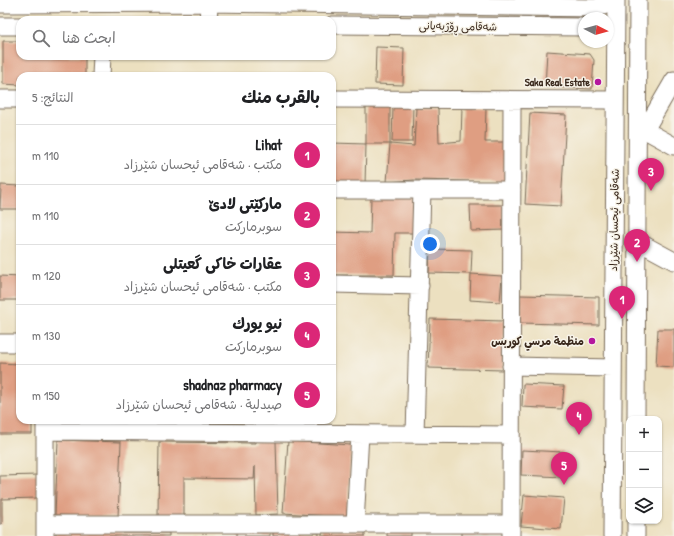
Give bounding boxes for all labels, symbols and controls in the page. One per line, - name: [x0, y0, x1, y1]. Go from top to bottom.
- north arrow: [578, 12, 614, 48]
- search box: [16, 16, 336, 60]
- street label: شەقامی ڕۆژبەیانی: [419, 18, 497, 36]
- icon: search: [30, 27, 52, 49]
- text: ابحث هنا: [62, 27, 116, 48]
- place label: Saka Real Estate: [525, 75, 591, 89]
- marker: Saka Real Estate: [593, 77, 603, 87]
- text: بالقرب منك: [242, 85, 320, 108]
- text: النتائج: 5: [32, 88, 74, 106]
- text: Lihat: [256, 134, 282, 155]
- text: 110 m: [32, 146, 59, 164]
- text: 1: [305, 146, 309, 164]
- text: مكتب · شەقامی ئیحسان شێرزاد: [124, 155, 282, 173]
- pin: 3: [638, 158, 664, 191]
- street label: شەقامی ئیحسان شێرزاد: [606, 169, 623, 271]
- text: مارکێتی لادێ: [209, 193, 282, 214]
- text: 110 m: [32, 206, 59, 224]
- text: 2: [304, 206, 310, 224]
- text: سوبرماركت: [225, 217, 282, 235]
- pin: 2: [624, 229, 650, 262]
- your location: [420, 234, 440, 254]
- text: عقارات خاكى گعیتلى: [163, 253, 282, 274]
- text: 120 m: [32, 266, 60, 284]
- text: 3: [304, 266, 310, 284]
- text: مكتب · شەقامی ئیحسان شێرزاد: [124, 277, 282, 295]
- pin: 1: [609, 286, 635, 319]
- text: نيو يورك: [232, 313, 282, 334]
- text: 130 m: [32, 326, 60, 344]
- text: 4: [305, 326, 309, 344]
- place label: منظمة مرسي كوربس: [491, 334, 584, 351]
- marker: منظمة مرسي كوربس: [587, 336, 597, 346]
- text: سوبرماركت: [225, 337, 282, 355]
- text: shadnaz pharmacy: [183, 374, 282, 395]
- text: 150 m: [32, 386, 60, 404]
- text: 5: [304, 386, 310, 404]
- text: صيدلية · شەقامی ئیحسان شێرزاد: [116, 395, 282, 413]
- pin: 4: [566, 402, 592, 435]
- map controls: [626, 416, 662, 524]
- button: +: [626, 416, 662, 452]
- pin: 5: [551, 452, 577, 485]
- button: −: [626, 452, 662, 488]
- button: layers: [626, 488, 662, 524]

